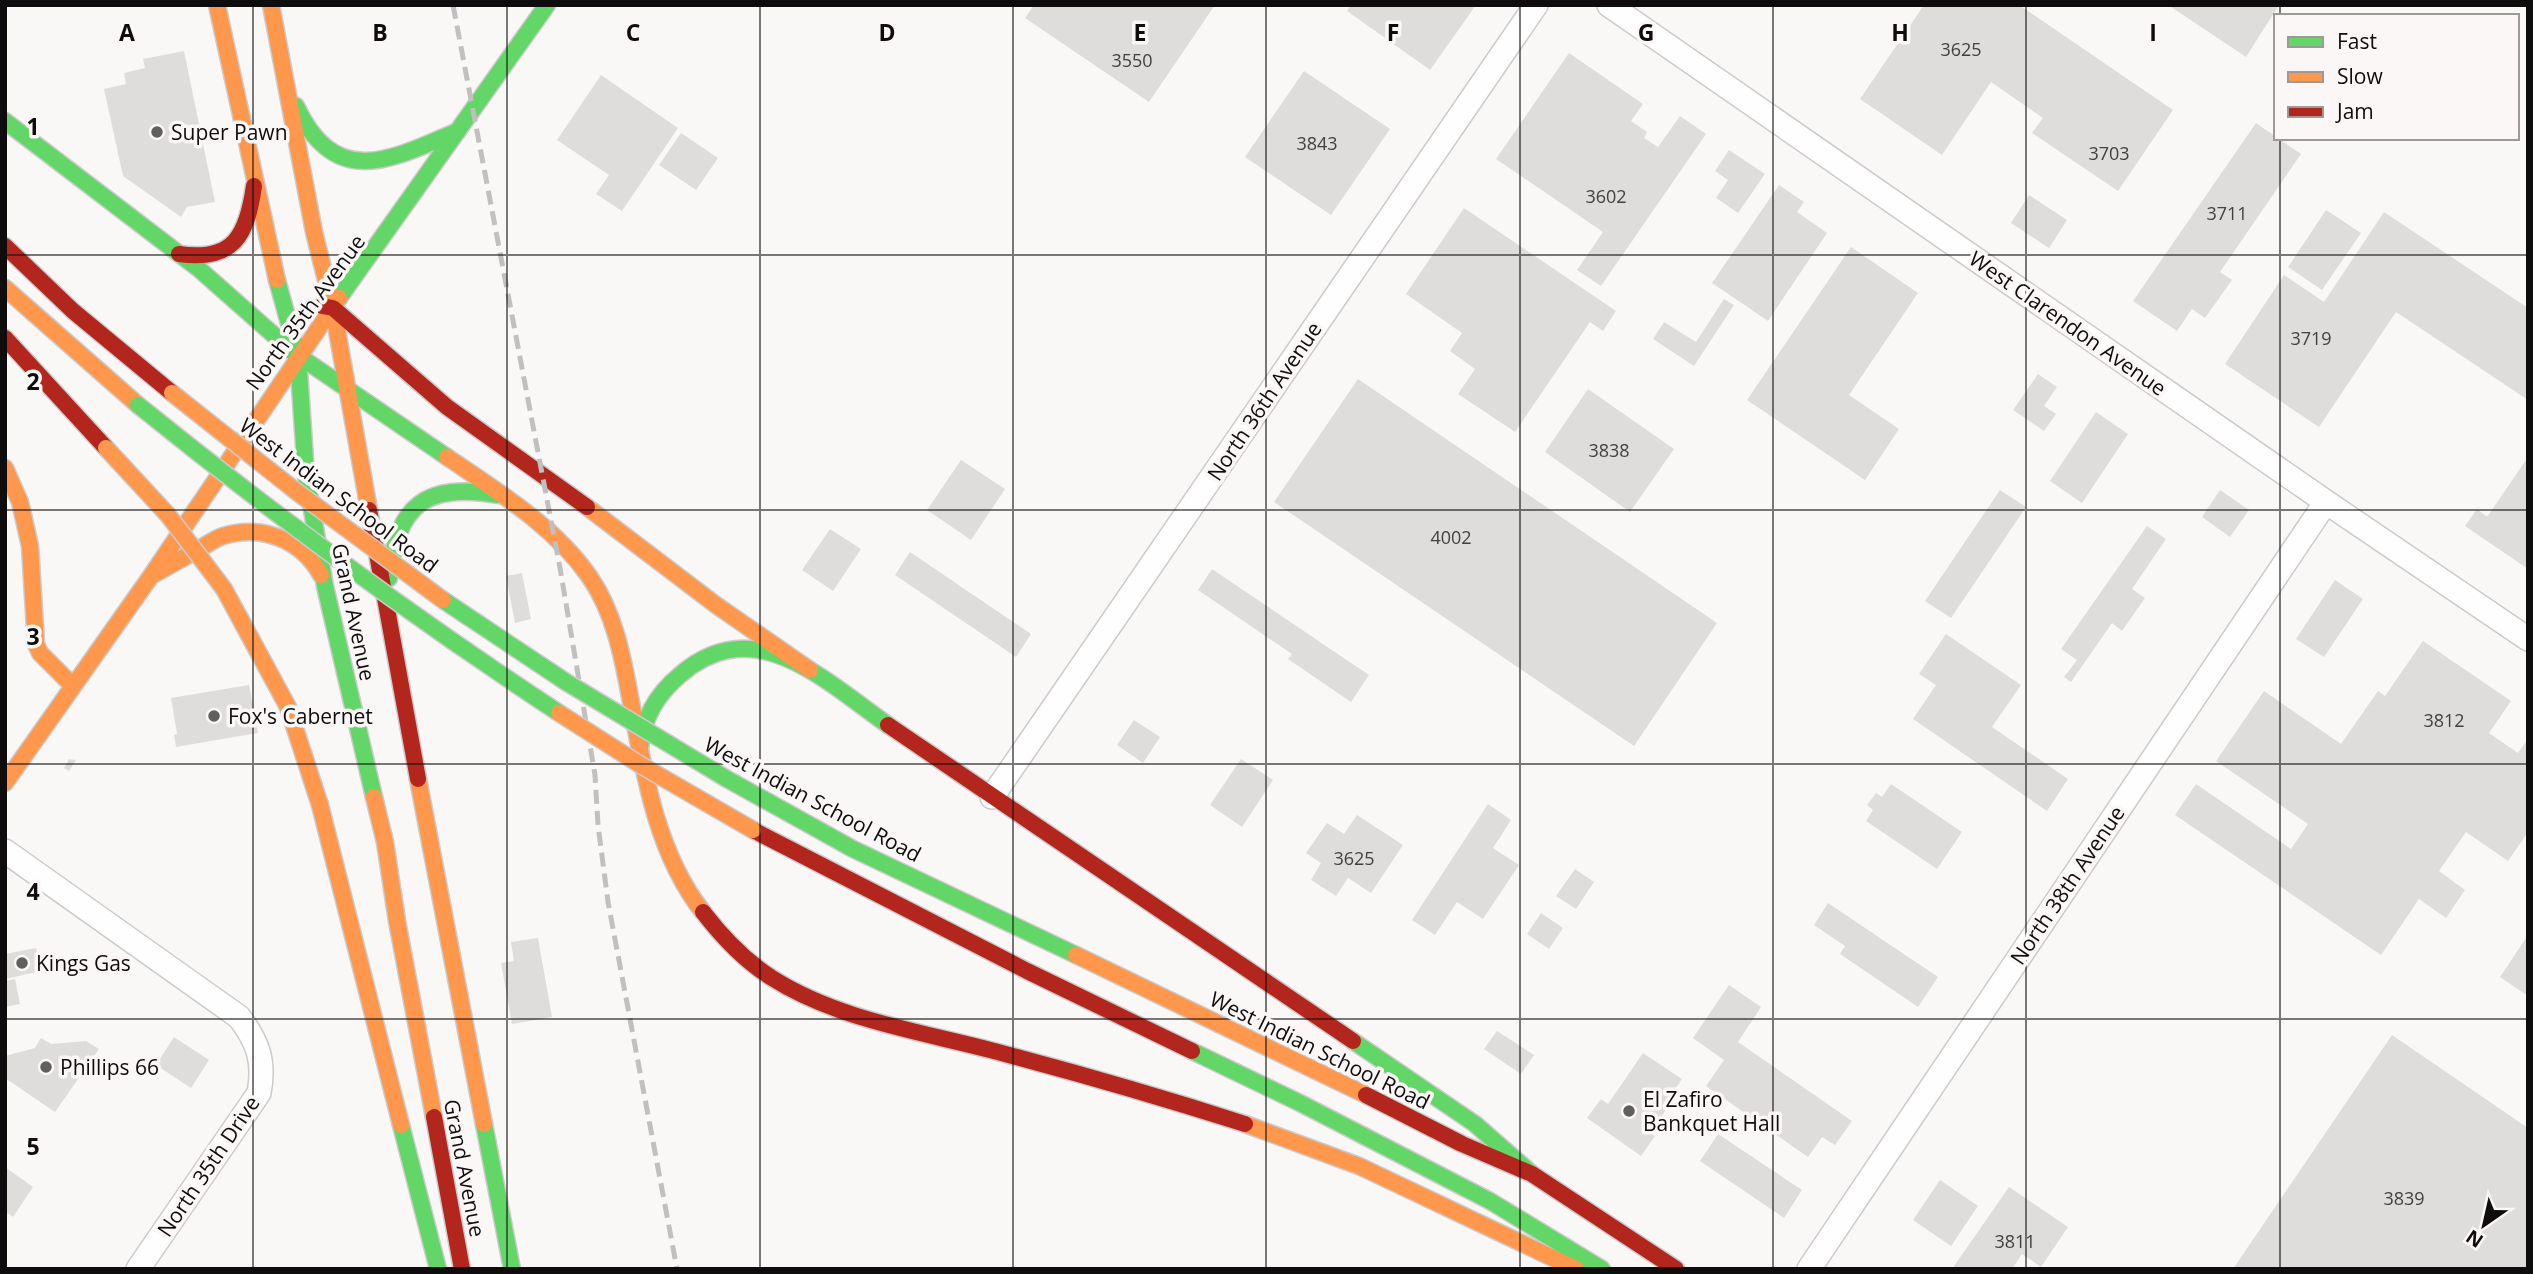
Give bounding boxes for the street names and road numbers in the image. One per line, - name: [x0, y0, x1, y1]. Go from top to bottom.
- street label: North 35th Avenue: [239, 229, 371, 395]
- street label: West Clarendon Avenue: [1964, 244, 2172, 402]
- street label: North 36th Avenue: [1200, 316, 1328, 486]
- street label: West Indian School Road: [234, 411, 444, 579]
- street label: Grand Avenue: [326, 541, 382, 683]
- street label: West Indian School Road: [700, 730, 926, 868]
- street label: North 38th Avenue: [2003, 800, 2131, 970]
- street label: West Indian School Road: [1205, 984, 1435, 1116]
- street label: North 35th Drive: [151, 1090, 265, 1242]
- street label: Grand Avenue: [438, 1097, 492, 1239]

